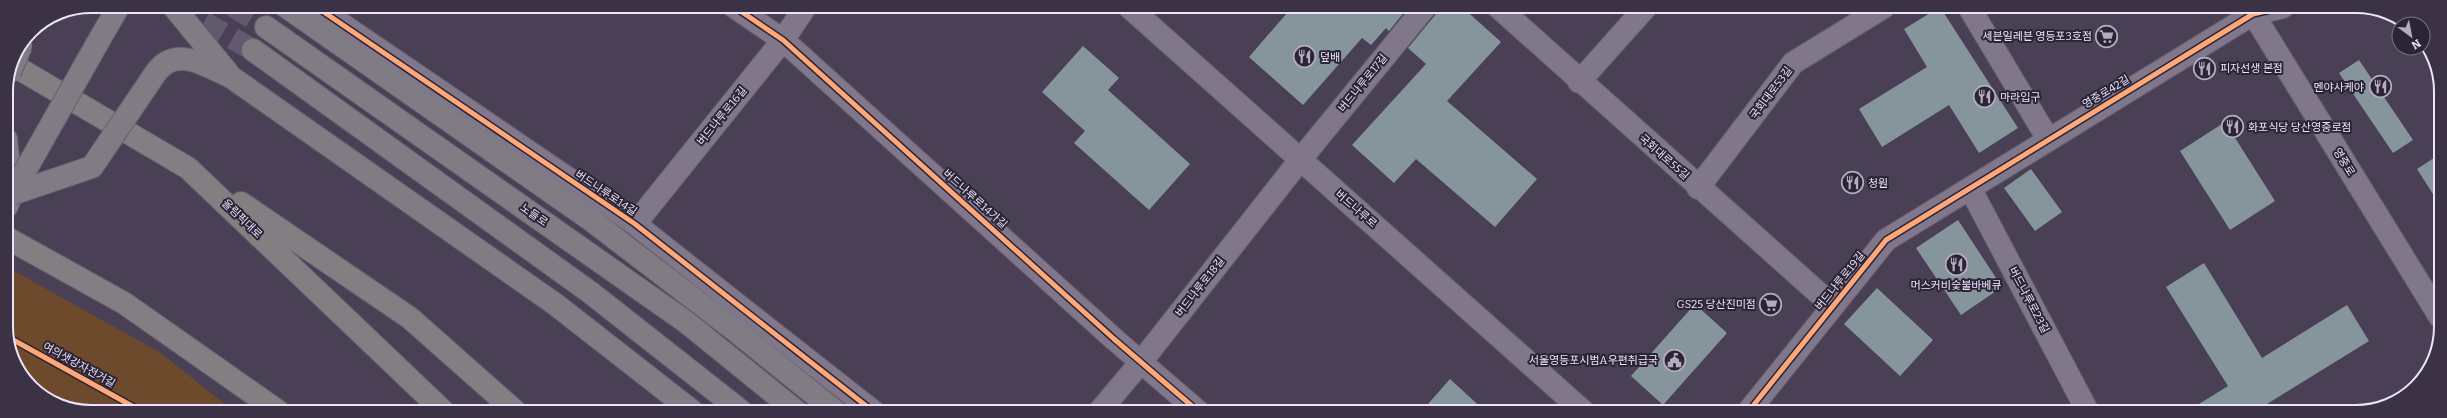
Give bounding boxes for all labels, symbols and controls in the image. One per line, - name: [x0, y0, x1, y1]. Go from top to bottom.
- north arrow: [2391, 16, 2431, 56]
- supermarket icon: 세븐일레븐 영등포3호점: [2094, 23, 2120, 49]
- place label: 세븐일레븐 영등포3호점: [1982, 30, 2092, 43]
- text: N: [2409, 36, 2423, 52]
- restaurant icon: 덮배: [1291, 44, 1317, 70]
- place label: 덮배: [1320, 51, 1340, 64]
- street label: 버드나루로17길: [1336, 51, 1390, 115]
- restaurant icon: 피자선생 본점: [2191, 55, 2217, 81]
- place label: 피자선생 본점: [2220, 62, 2283, 75]
- street label: 국회대로53길: [1747, 64, 1795, 122]
- street label: 영중로42길: [2080, 73, 2132, 111]
- restaurant icon: 멘야사케야: [2367, 74, 2393, 100]
- place label: 멘야사케야: [2313, 81, 2364, 94]
- street label: 버드나루로16길: [694, 84, 750, 148]
- restaurant icon: 마라입구: [1971, 84, 1997, 110]
- place label: 마라입구: [2000, 91, 2040, 104]
- restaurant icon: 화포식당 당산영중로점: [2220, 114, 2246, 140]
- place label: 화포식당 당산영중로점: [2248, 121, 2351, 134]
- street label: 국회대로55길: [1636, 132, 1692, 182]
- street label: 영중로: [2330, 146, 2358, 178]
- street label: 버드나루로14가길: [940, 167, 1010, 231]
- street label: 버드나루로14길: [573, 168, 639, 218]
- restaurant icon: 청원: [1839, 170, 1865, 196]
- place label: 청원: [1868, 177, 1888, 190]
- street label: 버드나루로: [1333, 187, 1379, 231]
- street label: 올림픽대로: [219, 197, 265, 241]
- street label: 노들로: [518, 201, 550, 229]
- street label: 버드나루로19길: [1812, 249, 1868, 313]
- restaurant icon: 머스커비숯불바베큐: [1943, 252, 1969, 278]
- street label: 버드나루로18길: [1173, 255, 1227, 319]
- street label: 버드나루로23길: [2006, 265, 2052, 335]
- place label: 머스커비숯불바베큐: [1910, 279, 2002, 292]
- supermarket icon: GS25 당산진미점: [1758, 291, 1784, 317]
- place label: GS25 당산진미점: [1677, 298, 1756, 311]
- street label: 여의샛강자전거길: [40, 340, 118, 390]
- public building icon: 서울영등포시범A우편취급국: [1661, 347, 1687, 373]
- place label: 서울영등포시범A우편취급국: [1529, 354, 1658, 367]

